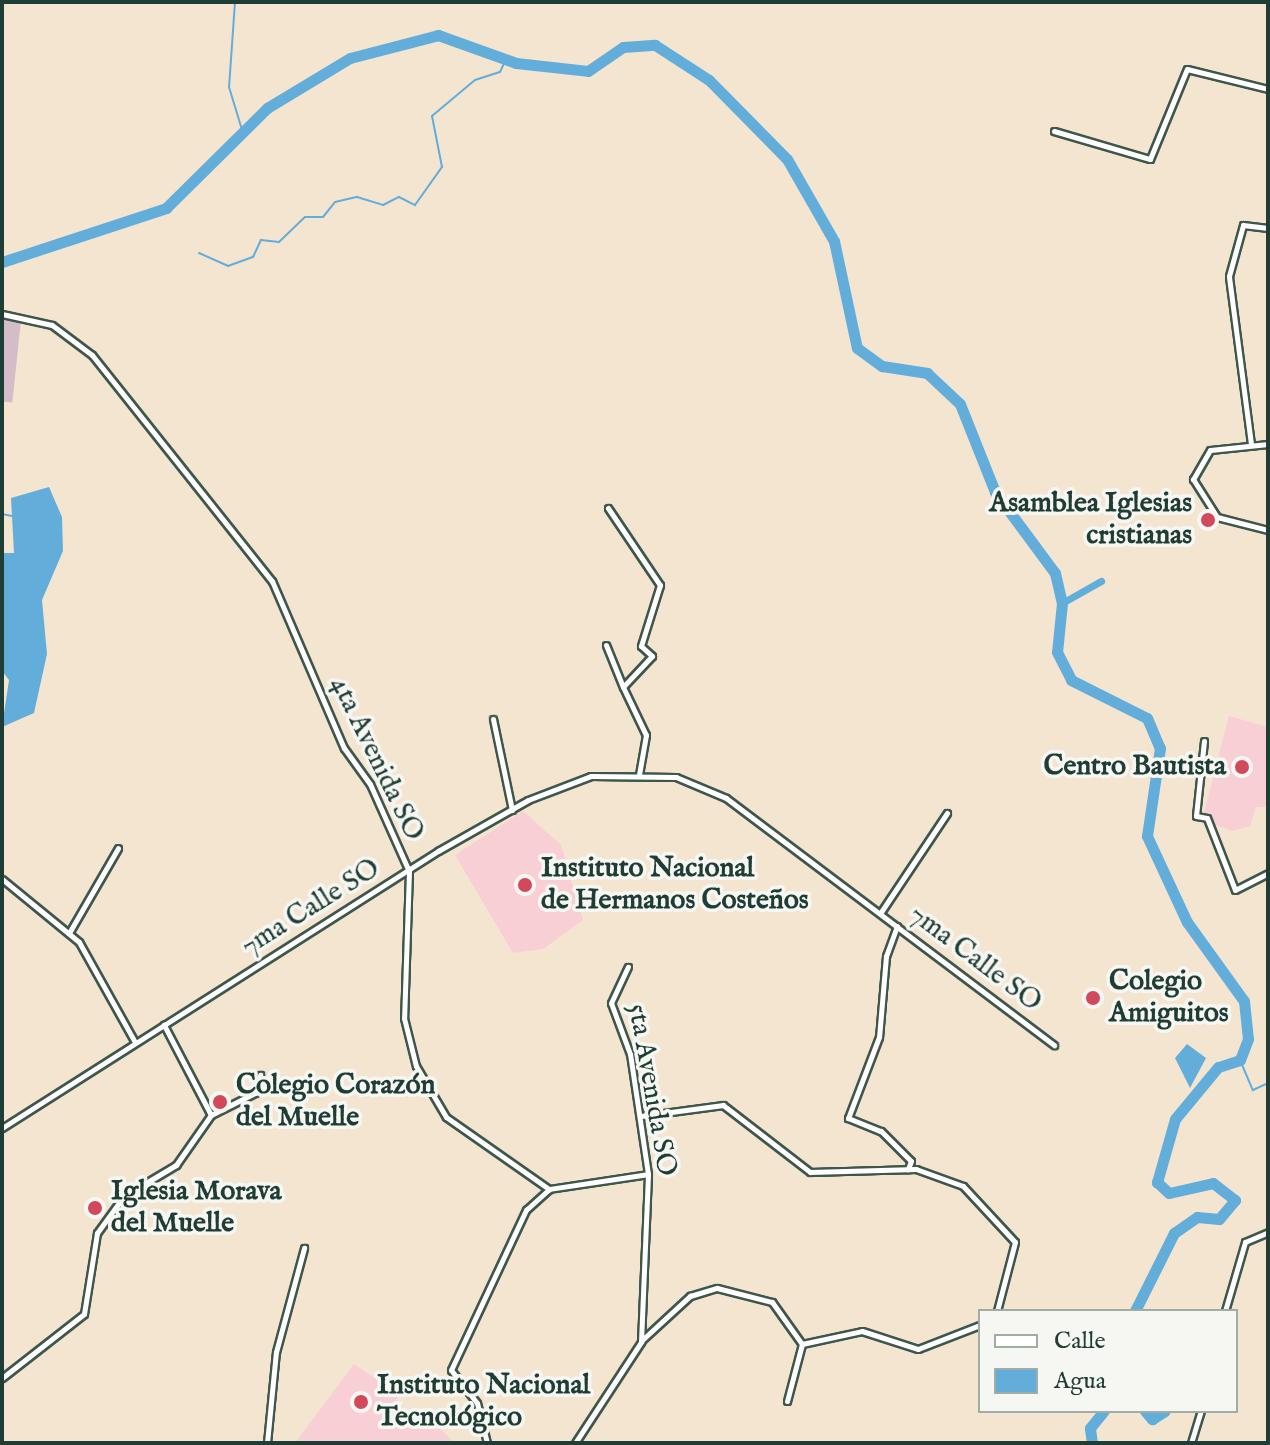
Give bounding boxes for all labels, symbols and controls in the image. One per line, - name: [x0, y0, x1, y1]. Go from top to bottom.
- place label: Asamblea Iglesias cristianas: [989, 487, 1192, 553]
- marker: Asamblea Iglesias cristianas: [1199, 511, 1217, 529]
- street label: 4ta Avenida SO: [322, 672, 430, 846]
- place label: Centro Bautista: [1043, 750, 1226, 784]
- marker: Centro Bautista: [1233, 758, 1251, 776]
- street label: 7ma Calle SO: [236, 852, 386, 964]
- place label: Instituto Nacional de Hermanos Costeños: [541, 852, 809, 918]
- marker: Instituto Nacional de Hermanos Costeños: [516, 876, 534, 894]
- street label: 7ma Calle SO: [902, 898, 1048, 1020]
- place label: Colegio Amiguitos: [1109, 965, 1229, 1031]
- marker: Colegio Amiguitos: [1084, 989, 1102, 1007]
- street label: 5ta Avenida SO: [619, 1001, 683, 1179]
- place label: Colegio Corazón del Muelle: [236, 1069, 435, 1135]
- marker: Colegio Corazón del Muelle: [211, 1093, 229, 1111]
- place label: Iglesia Morava del Muelle: [111, 1175, 282, 1241]
- marker: Iglesia Morava del Muelle: [86, 1199, 104, 1217]
- legend: [978, 1309, 1238, 1413]
- text: Calle: [1054, 1326, 1106, 1357]
- text: Agua: [1054, 1366, 1106, 1397]
- place label: Instituto Nacional Tecnológico: [377, 1369, 590, 1435]
- marker: Instituto Nacional Tecnológico: [352, 1393, 370, 1411]

